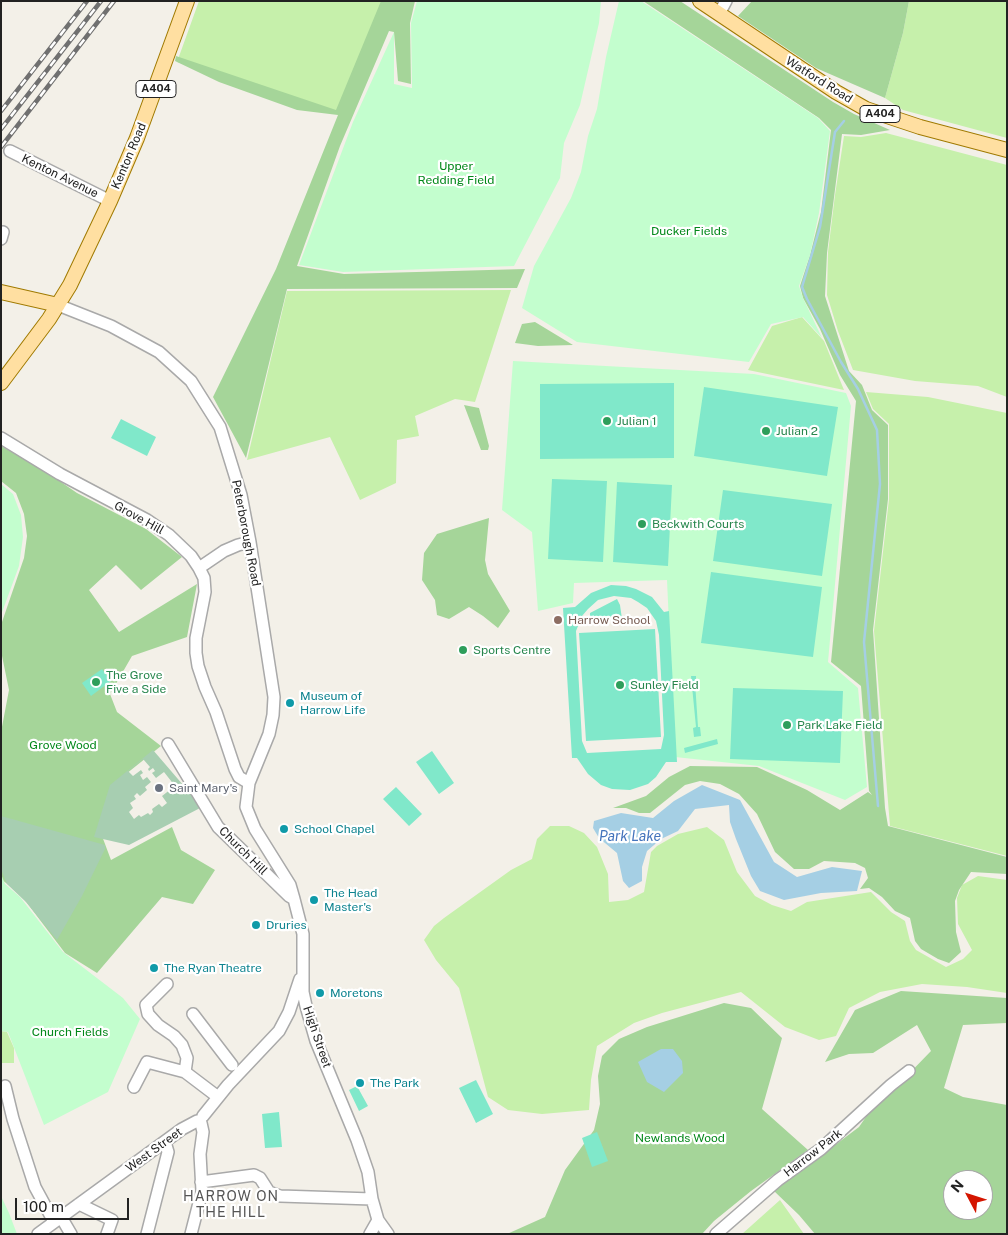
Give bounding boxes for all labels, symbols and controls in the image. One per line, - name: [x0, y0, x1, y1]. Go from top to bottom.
- street label: Watford Road: [783, 54, 855, 106]
- road number: A404: [136, 80, 176, 98]
- road number: A404: [860, 106, 900, 122]
- street label: Kenton Road: [109, 121, 149, 191]
- street label: Kenton Avenue: [19, 151, 101, 201]
- park label: Upper Redding Field: [418, 159, 494, 187]
- park label: Ducker Fields: [651, 224, 727, 238]
- place label: Julian 1: [617, 414, 657, 428]
- marker: Julian 1: [601, 415, 613, 427]
- place label: Julian 2: [776, 424, 818, 438]
- marker: Julian 2: [760, 425, 772, 437]
- street label: Peterborough Road: [229, 479, 263, 587]
- street label: Grove Hill: [111, 498, 167, 538]
- place label: Beckwith Courts: [652, 517, 744, 531]
- marker: Beckwith Courts: [636, 518, 648, 530]
- place label: Harrow School: [568, 613, 651, 627]
- marker: Harrow School: [552, 614, 564, 626]
- place label: Sports Centre: [473, 643, 551, 657]
- marker: Sports Centre: [457, 644, 469, 656]
- place label: The Grove Five a Side: [106, 668, 166, 696]
- marker: The Grove Five a Side: [90, 676, 102, 688]
- place label: Sunley Field: [630, 678, 699, 692]
- marker: Sunley Field: [614, 679, 626, 691]
- place label: Museum of Harrow Life: [300, 689, 365, 717]
- marker: Museum of Harrow Life: [284, 697, 296, 709]
- place label: Park Lake Field: [797, 718, 882, 732]
- marker: Park Lake Field: [781, 719, 793, 731]
- park label: Grove Wood: [29, 738, 97, 752]
- place label: Saint Mary's: [169, 781, 238, 795]
- marker: Saint Mary's: [153, 782, 165, 794]
- place label: School Chapel: [294, 822, 375, 836]
- marker: School Chapel: [278, 823, 290, 835]
- street label: Church Hill: [216, 824, 270, 878]
- water label: Park Lake: [599, 829, 661, 845]
- place label: The Head Master's: [324, 886, 377, 914]
- marker: The Head Master's: [308, 894, 320, 906]
- place label: Druries: [266, 918, 307, 932]
- marker: Druries: [250, 919, 262, 931]
- place label: The Ryan Theatre: [164, 961, 262, 975]
- marker: The Ryan Theatre: [148, 962, 160, 974]
- place label: Moretons: [330, 986, 383, 1000]
- marker: Moretons: [314, 987, 326, 999]
- street label: High Street: [300, 1004, 334, 1070]
- park label: Church Fields: [32, 1025, 108, 1039]
- place label: The Park: [370, 1076, 419, 1090]
- marker: The Park: [354, 1077, 366, 1089]
- street label: West Street: [123, 1125, 185, 1175]
- street label: Harrow Park: [781, 1126, 845, 1180]
- park label: Newlands Wood: [635, 1131, 725, 1145]
- north arrow: [943, 1170, 993, 1220]
- text: N: [948, 1177, 967, 1195]
- scale bar: [18, 1188, 131, 1220]
- district label: HARROW ON THE HILL: [182, 1189, 280, 1222]
- text: 100 m: [23, 1198, 64, 1215]

